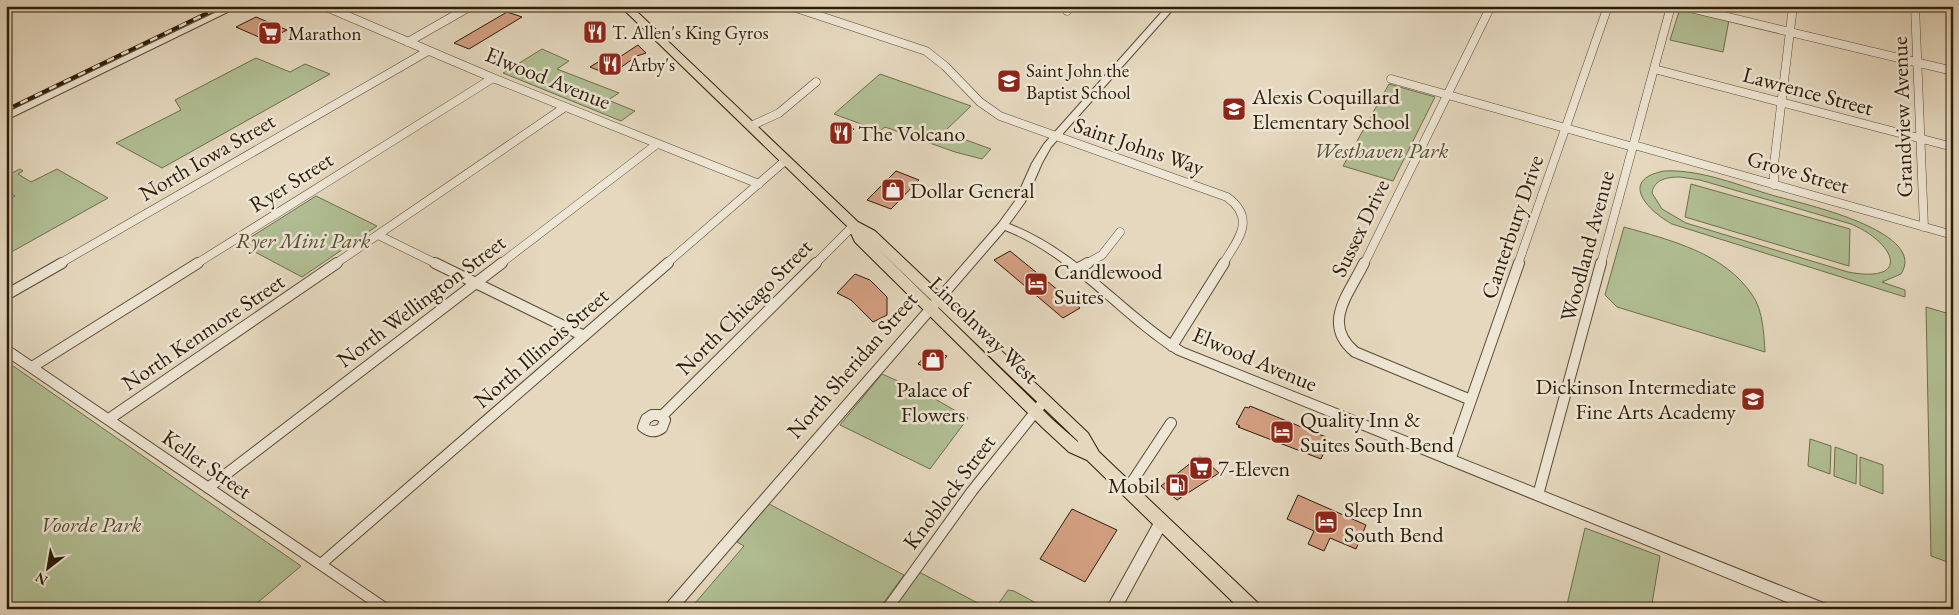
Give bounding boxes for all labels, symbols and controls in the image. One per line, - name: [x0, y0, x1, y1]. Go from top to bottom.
- restaurant icon: T. Allen's King Gyros: [582, 19, 608, 45]
- supermarket icon: Marathon: [257, 20, 283, 46]
- place label: T. Allen's King Gyros: [612, 20, 769, 45]
- place label: Marathon: [288, 21, 361, 46]
- street label: Grandview Avenue: [1885, 36, 1919, 198]
- street label: Elwood Avenue: [481, 40, 615, 116]
- restaurant icon: Arby's: [597, 51, 623, 77]
- place label: Arby's: [627, 52, 675, 77]
- place label: Saint John the Baptist School: [1026, 58, 1131, 105]
- street label: Lawrence Street: [1740, 60, 1876, 122]
- school or university icon: Saint John the Baptist School: [996, 68, 1022, 94]
- place label: Alexis Coquillard Elementary School: [1251, 82, 1410, 136]
- school or university icon: Alexis Coquillard Elementary School: [1221, 96, 1247, 122]
- street label: North Iowa Street: [134, 106, 280, 208]
- street label: Saint Johns Way: [1070, 110, 1208, 182]
- place label: The Volcano: [858, 119, 965, 148]
- restaurant icon: The Volcano: [828, 120, 854, 146]
- park label: Westhaven Park: [1314, 136, 1448, 165]
- street label: Grove Street: [1744, 144, 1852, 200]
- street label: Ryer Street: [244, 145, 338, 219]
- street label: Canterbury Drive: [1474, 151, 1550, 303]
- street label: Woodland Avenue: [1553, 167, 1621, 325]
- street label: Sussex Drive: [1324, 174, 1396, 282]
- place label: Dollar General: [910, 176, 1034, 205]
- shop icon: Dollar General: [880, 177, 906, 203]
- park label: Ryer Mini Park: [236, 226, 370, 255]
- street label: North Wellington Street: [331, 228, 511, 374]
- street label: North Chicago Street: [670, 233, 818, 381]
- place label: Candlewood Suites: [1054, 257, 1163, 311]
- street label: North Kenmore Street: [116, 267, 290, 397]
- street label: Lincolnway West: [922, 270, 1046, 390]
- hotel icon: Candlewood Suites: [1023, 271, 1049, 297]
- street label: North Illinois Street: [468, 281, 615, 415]
- street label: North Sheridan Street: [780, 285, 924, 444]
- street label: Elwood Avenue: [1188, 320, 1322, 398]
- shop icon: Palace of Flowers: [920, 347, 946, 373]
- place label: Dickinson Intermediate Fine Arts Academy: [1536, 372, 1736, 426]
- place label: Palace of Flowers: [896, 375, 973, 429]
- school or university icon: Dickinson Intermediate Fine Arts Academy: [1740, 386, 1766, 412]
- place label: Quality Inn & Suites South Bend: [1300, 405, 1455, 459]
- hotel icon: Quality Inn & Suites South Bend: [1269, 419, 1295, 445]
- street label: Keller Street: [157, 423, 257, 505]
- street label: Knoblock Street: [896, 429, 1002, 555]
- place label: 7-Eleven: [1218, 454, 1291, 483]
- supermarket icon: 7-Eleven: [1188, 455, 1214, 481]
- place label: Mobil: [1108, 471, 1160, 500]
- fuel station icon: Mobil: [1164, 472, 1190, 498]
- place label: Sleep Inn South Bend: [1344, 495, 1444, 549]
- hotel icon: Sleep Inn South Bend: [1313, 509, 1339, 535]
- park label: Voorde Park: [40, 510, 142, 539]
- north arrow: [22, 542, 72, 592]
- text: N: [31, 568, 51, 590]

